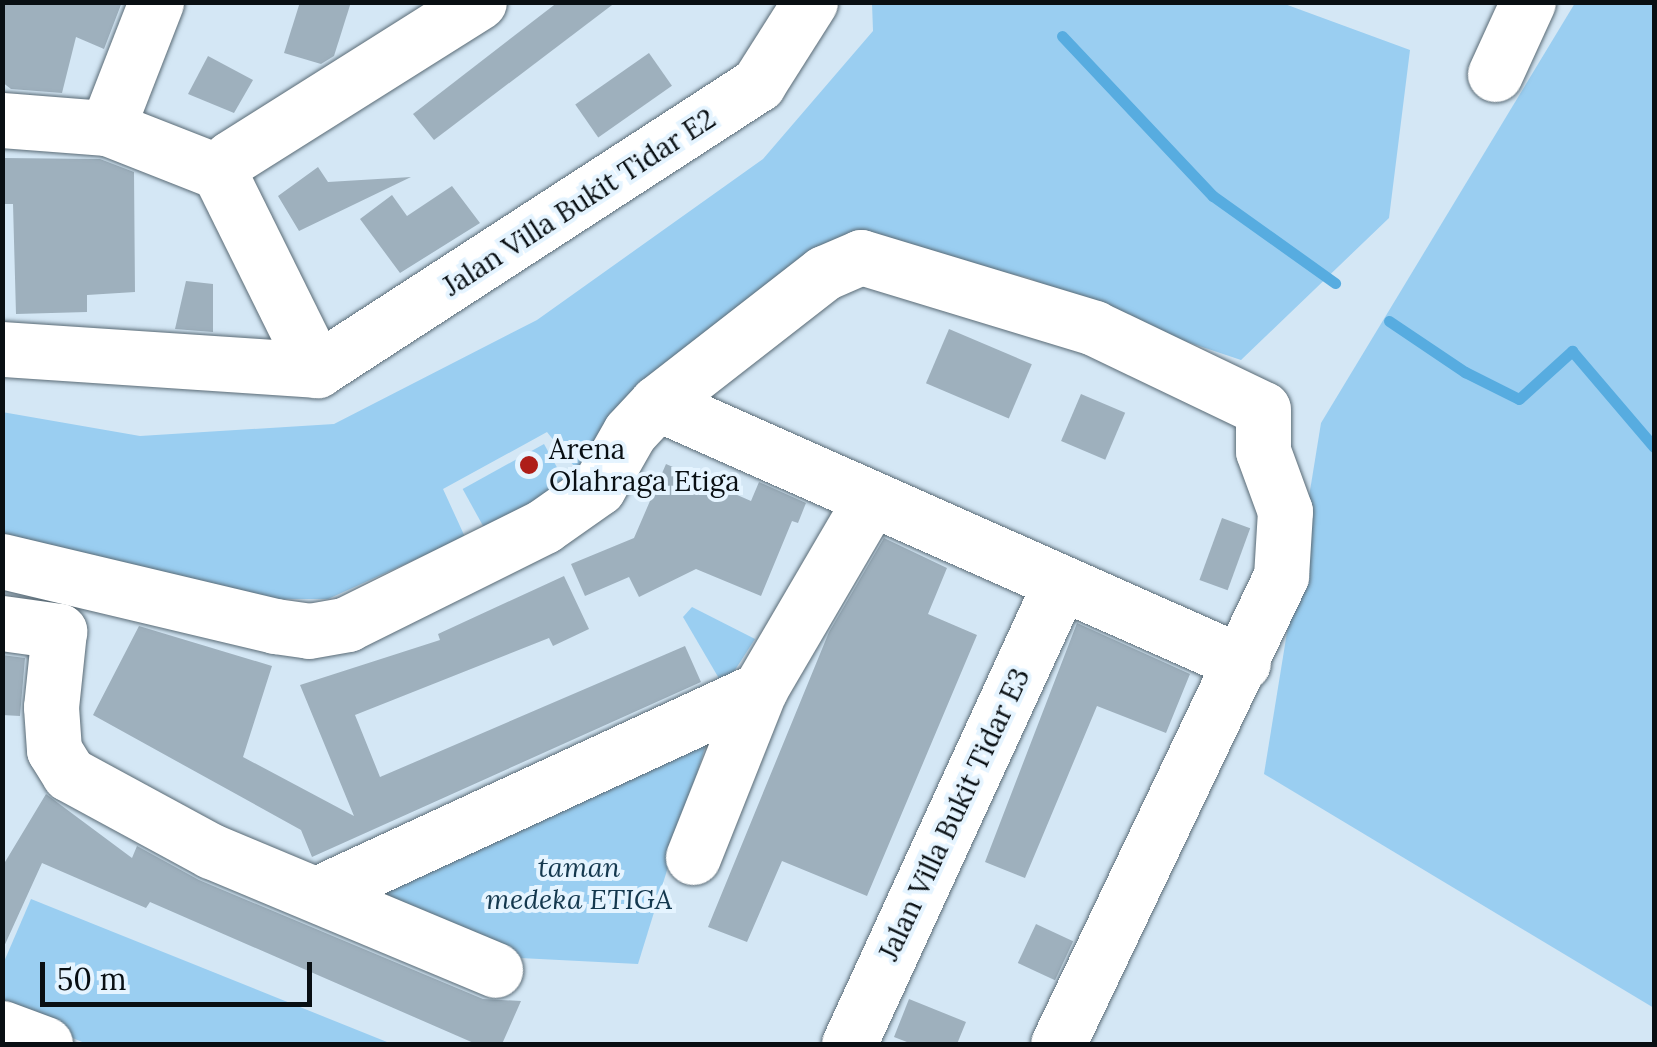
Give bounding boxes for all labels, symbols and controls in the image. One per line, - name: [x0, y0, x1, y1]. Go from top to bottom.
- street label: Jalan Villa Bukit Tidar E2: [436, 101, 722, 303]
- place label: Arena Olahraga Etiga: [549, 432, 740, 498]
- marker: Arena Olahraga Etiga: [518, 454, 540, 476]
- street label: Jalan Villa Bukit Tidar E3: [871, 663, 1037, 965]
- park label: taman medeka ETIGA: [486, 850, 672, 916]
- scale bar: [45, 942, 318, 1004]
- text: 50 m: [57, 960, 127, 998]

